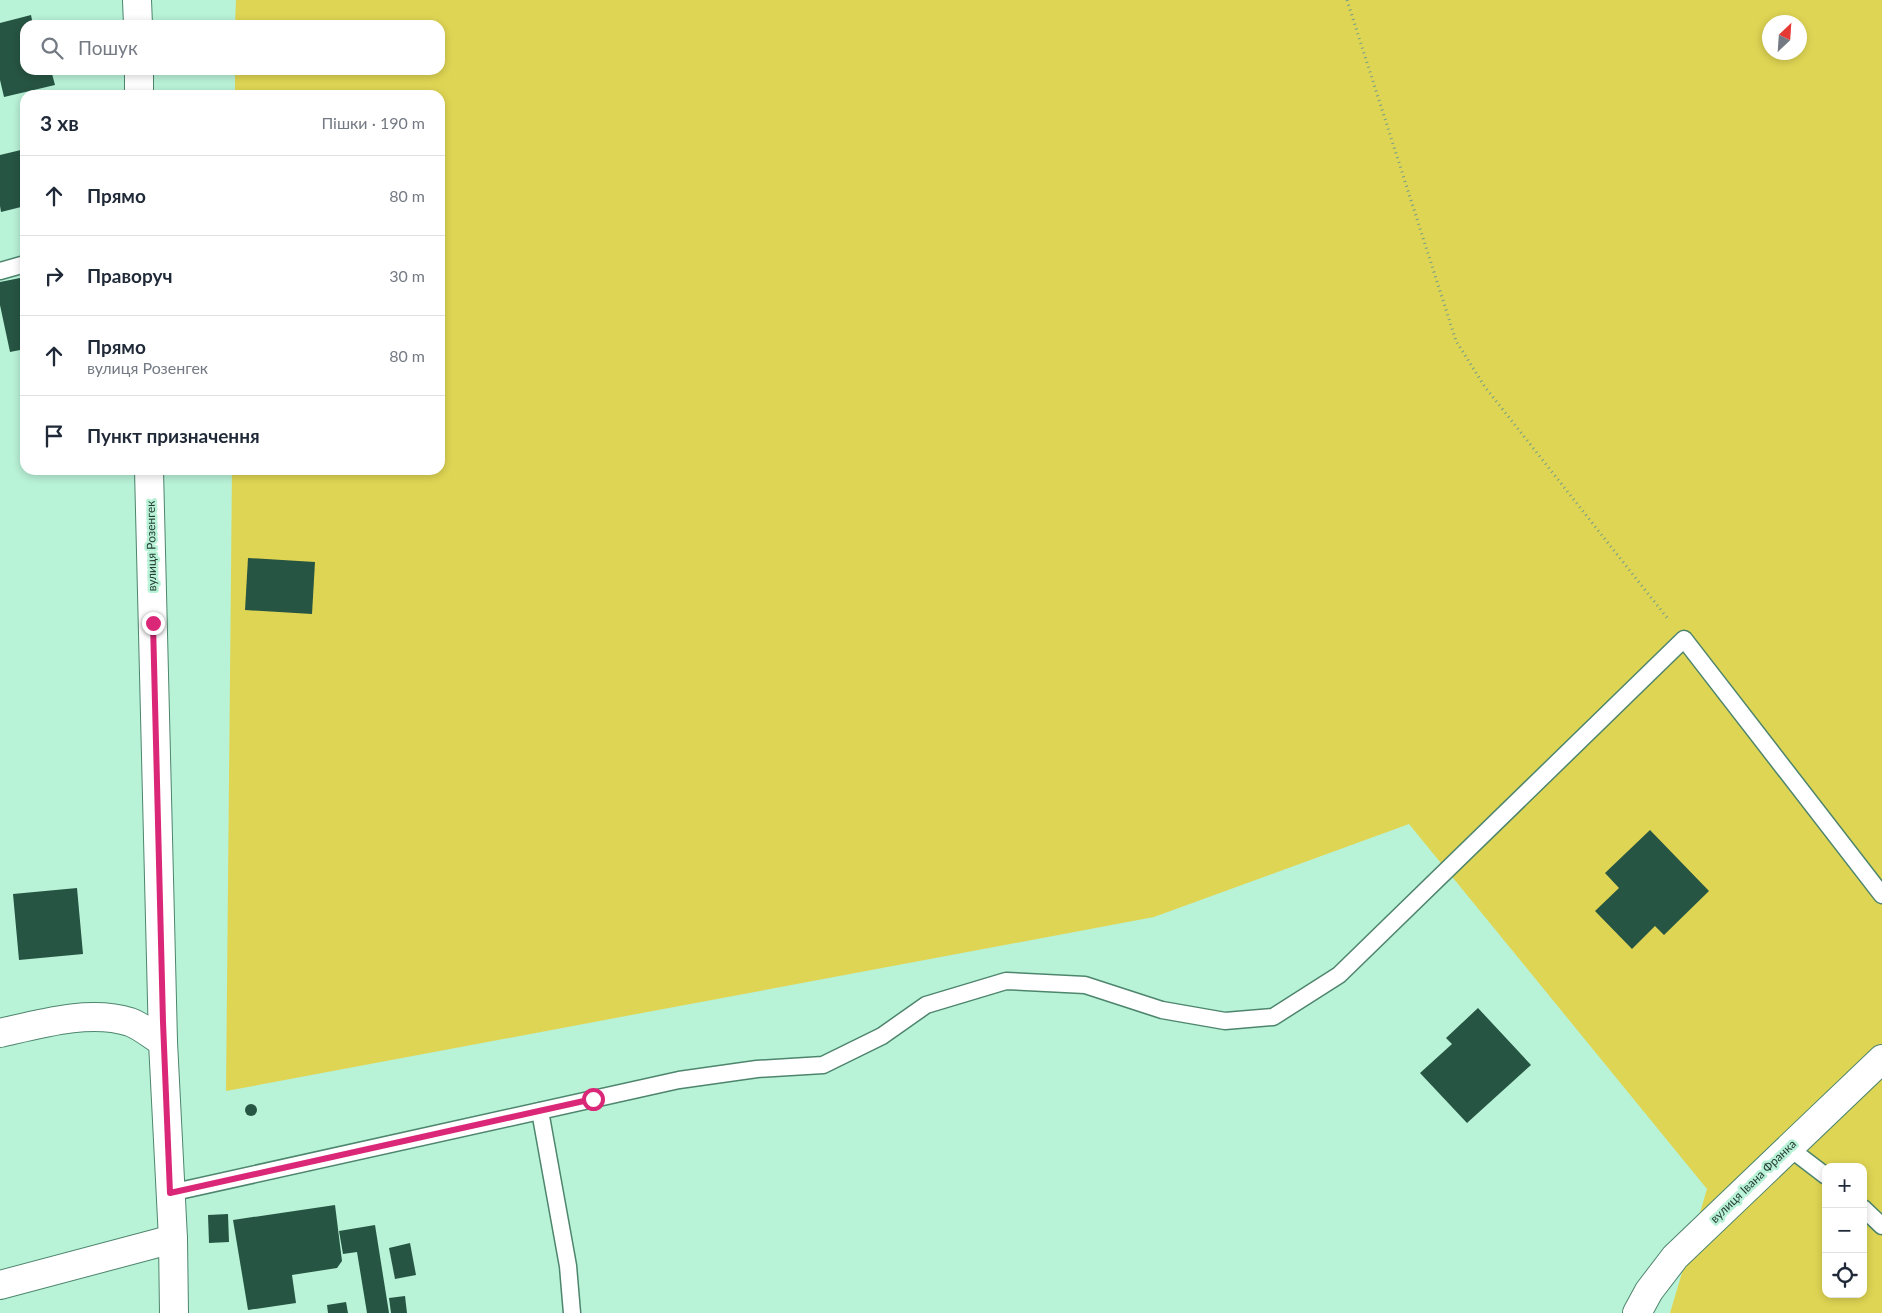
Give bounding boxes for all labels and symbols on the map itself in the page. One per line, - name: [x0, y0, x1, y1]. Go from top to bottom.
- north arrow: [1762, 15, 1807, 60]
- street label: вулиця Розенгек: [143, 500, 159, 592]
- route end: [142, 612, 165, 635]
- route start: [582, 1088, 605, 1111]
- street label: вулиця Івана Франка: [1707, 1136, 1799, 1226]

